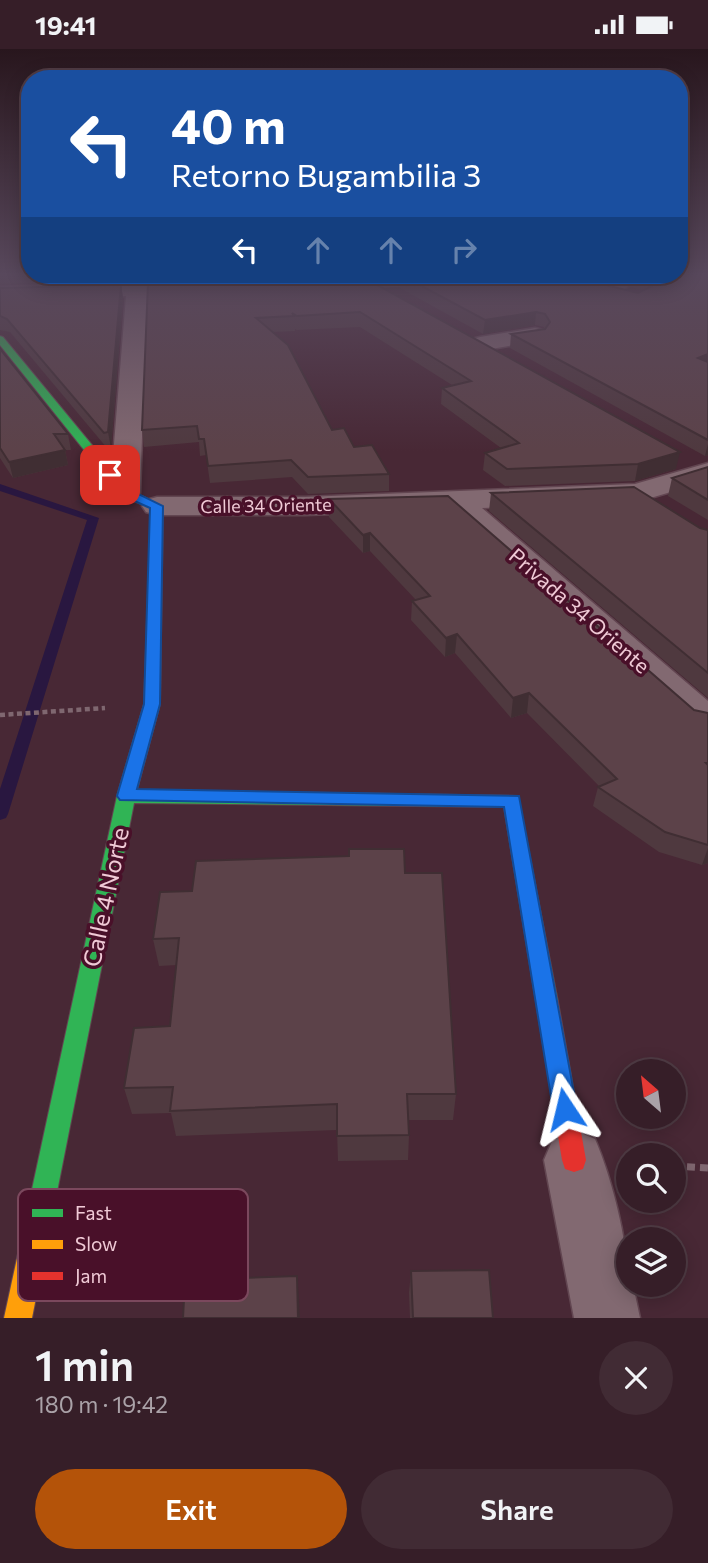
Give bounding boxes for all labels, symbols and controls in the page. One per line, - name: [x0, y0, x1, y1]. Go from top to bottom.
- text: 19:41: [35, 9, 97, 40]
- text: 40 m: [171, 94, 286, 154]
- icon: left: [56, 98, 147, 189]
- text: Retorno Bugambilia 3: [171, 154, 481, 194]
- icon: left: [226, 231, 264, 269]
- icon: ahead: [299, 231, 337, 269]
- icon: ahead: [372, 231, 410, 269]
- icon: right: [445, 231, 483, 269]
- pin: [80, 445, 140, 505]
- icon: arrive: [91, 456, 129, 494]
- street label: Calle 34 Oriente: [200, 493, 332, 517]
- street label: Privada 34 Oriente: [505, 542, 655, 678]
- street label: Calle 4 Norte: [76, 825, 134, 969]
- north arrow: [616, 1059, 686, 1129]
- map controls: [616, 1059, 686, 1297]
- position arrow: [528, 1072, 602, 1146]
- button: search: [616, 1143, 686, 1213]
- legend: [18, 1189, 248, 1301]
- text: Fast: [75, 1201, 112, 1224]
- button: layers: [616, 1227, 686, 1297]
- text: Slow: [75, 1232, 117, 1255]
- text: Jam: [75, 1264, 107, 1287]
- text: 1 min: [35, 1338, 134, 1390]
- button: close: [599, 1341, 673, 1415]
- text: 180 m · 19:42: [35, 1390, 168, 1418]
- button: Exit: [35, 1469, 347, 1549]
- button: Share: [361, 1469, 673, 1549]

